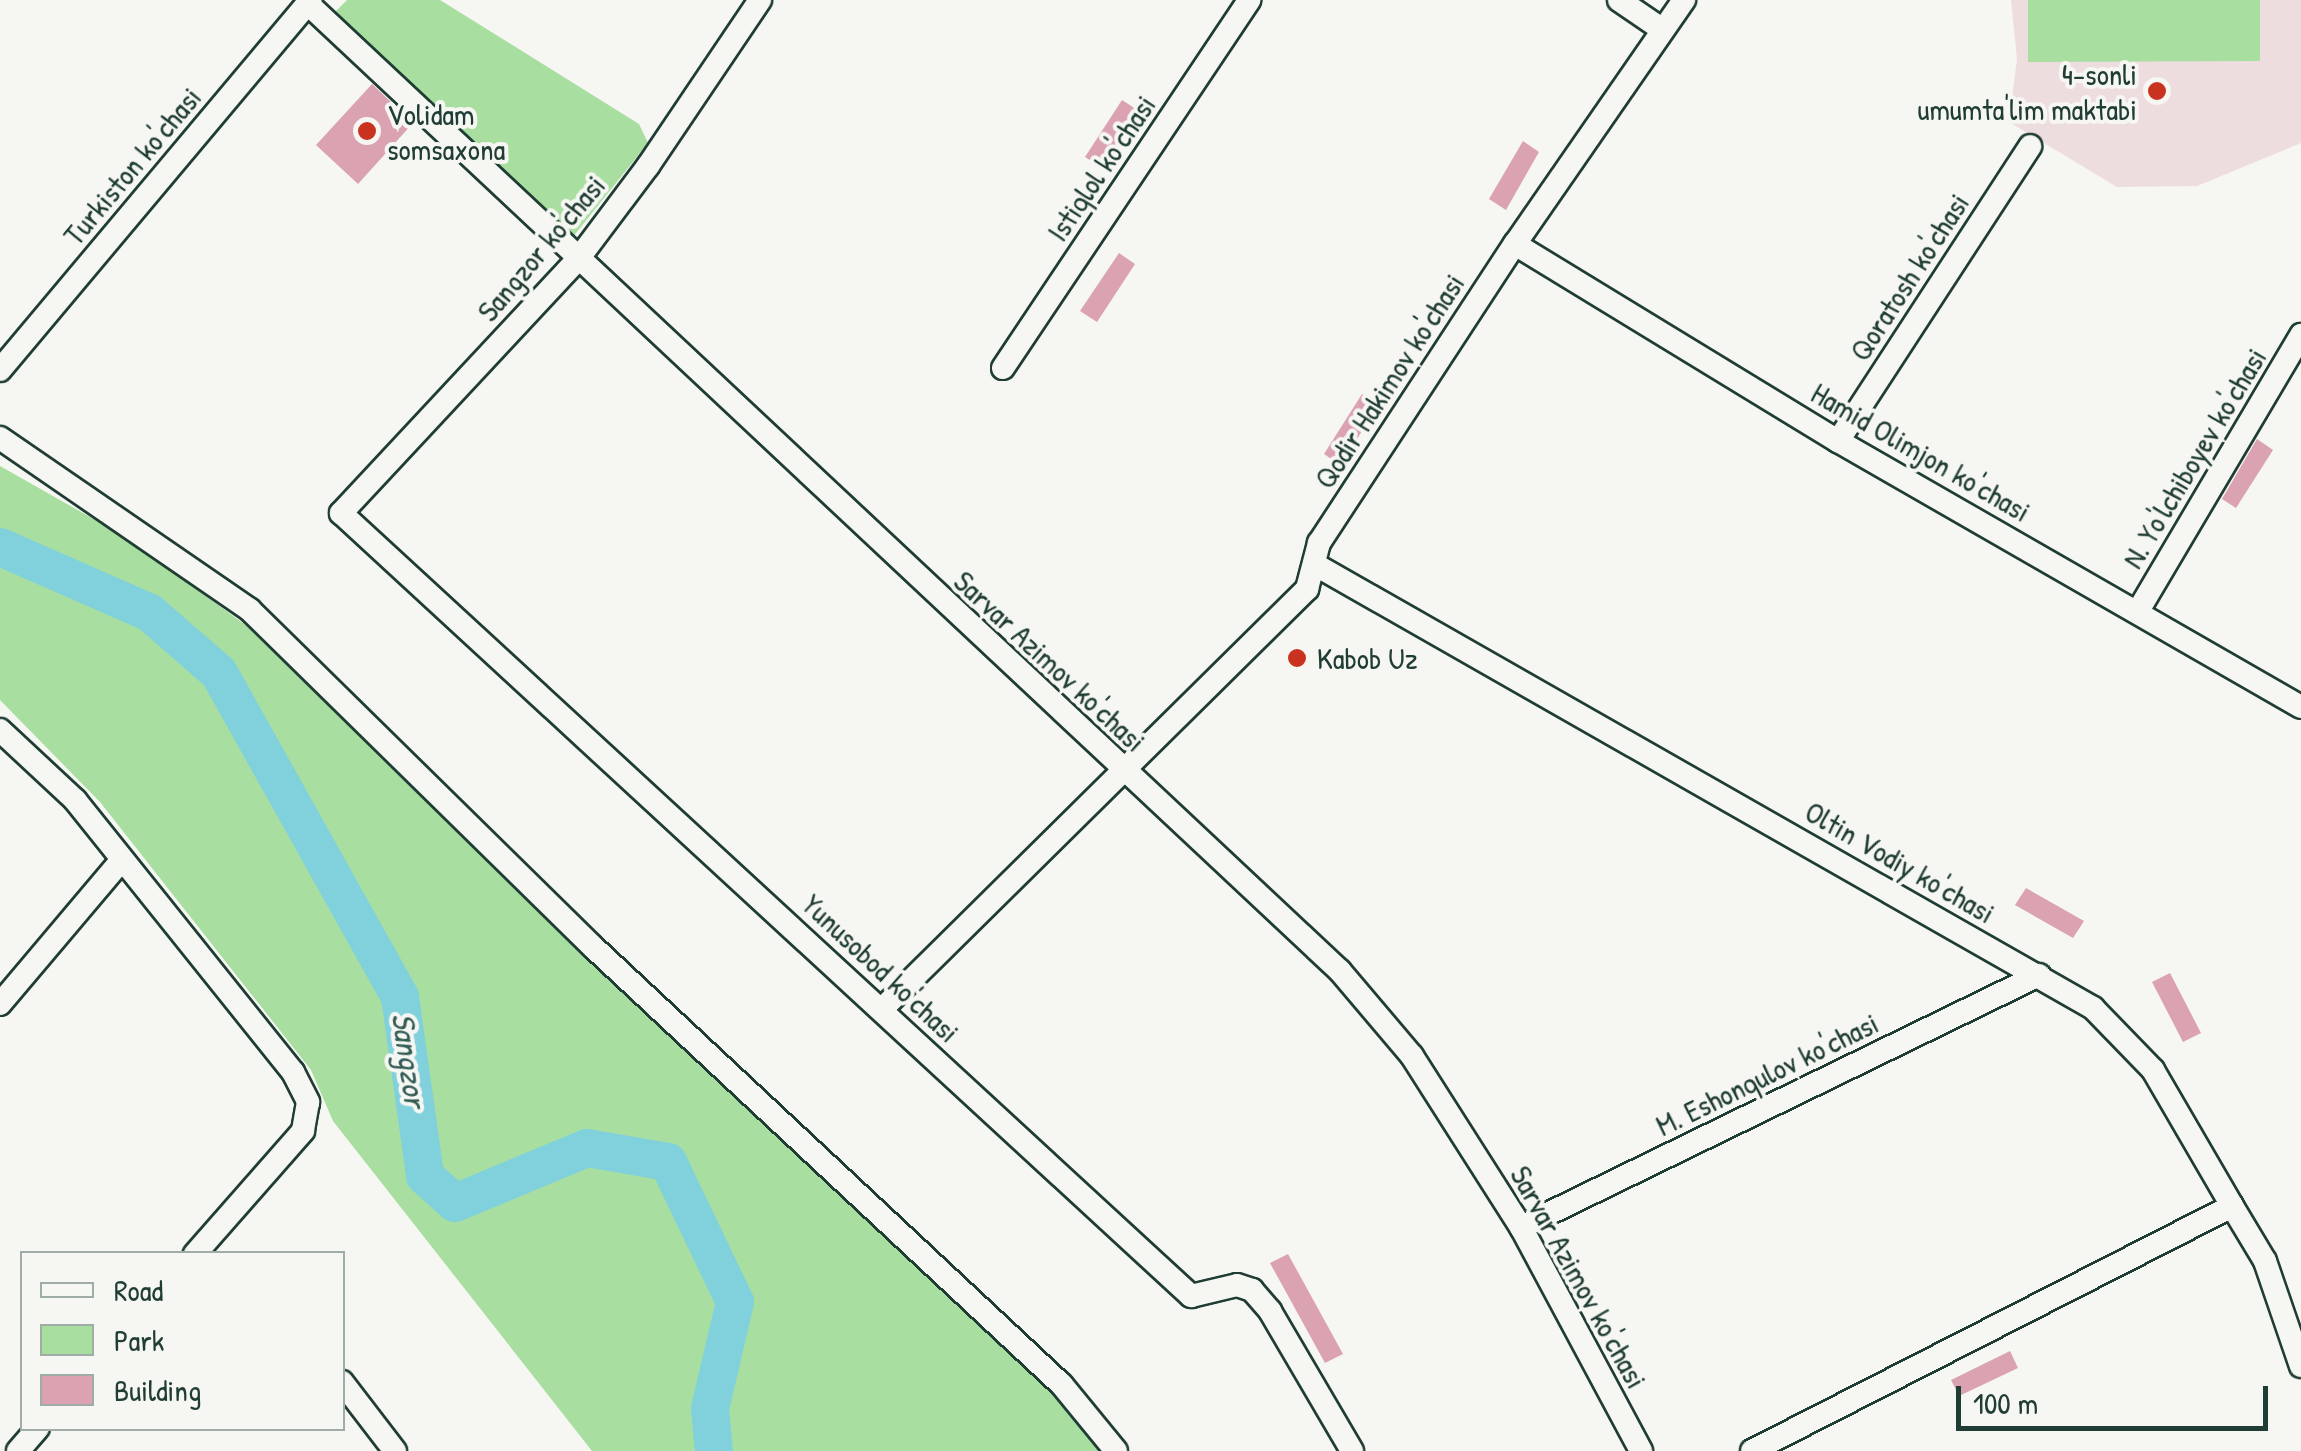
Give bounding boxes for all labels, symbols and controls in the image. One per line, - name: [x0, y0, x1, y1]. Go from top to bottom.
- place label: 4-sonli umumta'lim maktabi: [1917, 56, 2137, 126]
- street label: Turkiston ko'chasi: [56, 80, 208, 252]
- marker: 4-sonli umumta'lim maktabi: [2146, 80, 2168, 102]
- street label: Istiqlol ko'chasi: [1039, 88, 1163, 248]
- place label: Volidam somsaxona: [387, 96, 505, 166]
- marker: Volidam somsaxona: [356, 120, 378, 142]
- street label: Sangzor ko'chasi: [470, 168, 612, 328]
- street label: Qoratosh ko'chasi: [1842, 187, 1976, 367]
- street label: Qodir Hakimov ko'chasi: [1306, 267, 1472, 495]
- street label: N. Yo'lchiboyev ko'chasi: [2114, 341, 2274, 575]
- street label: Hamid Olimjon ko'chasi: [1805, 375, 2037, 529]
- street label: Sarvar Azimov ko'chasi: [947, 563, 1153, 759]
- place label: Kabob Uz: [1317, 640, 1417, 676]
- marker: Kabob Uz: [1286, 647, 1308, 669]
- street label: Oltin Vodiy ko'chasi: [1799, 793, 2001, 931]
- street label: Yunusobod ko'chasi: [795, 886, 967, 1050]
- street label: M. Eshonqulov ko'chasi: [1650, 1005, 1884, 1143]
- water label: Sangzor: [383, 1010, 435, 1110]
- street label: Sarvar Azimov ko'chasi: [1503, 1160, 1655, 1394]
- legend: [20, 1251, 345, 1431]
- text: Road: [114, 1270, 163, 1310]
- text: Park: [114, 1320, 164, 1360]
- scale bar: [1961, 1366, 2274, 1428]
- text: Building: [114, 1370, 201, 1410]
- text: 100 m: [1973, 1383, 2038, 1423]

